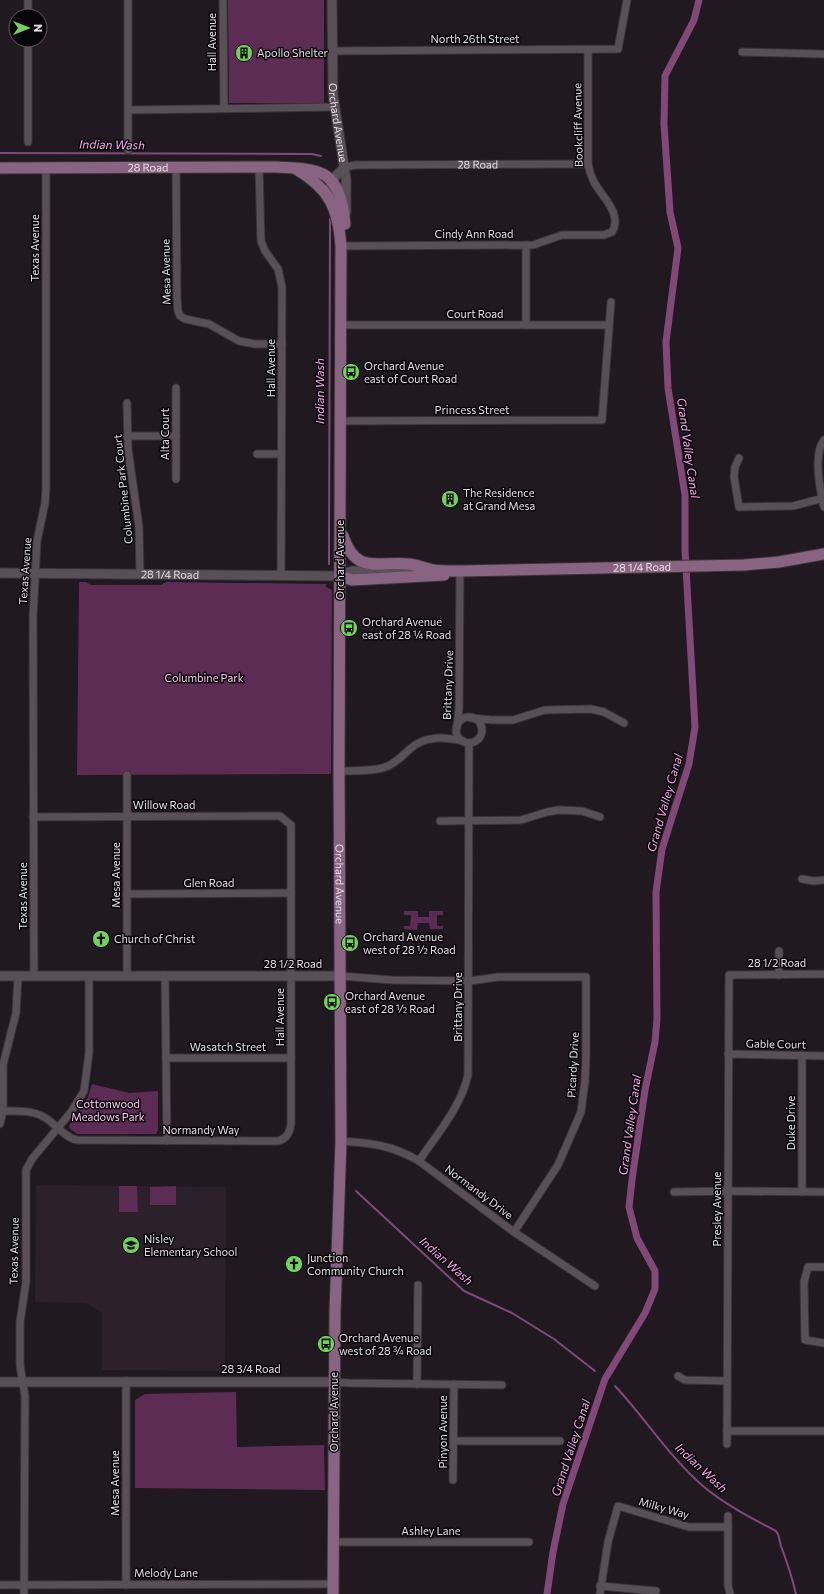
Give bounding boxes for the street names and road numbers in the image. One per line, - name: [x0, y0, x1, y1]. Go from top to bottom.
- street label: Hall Avenue: [205, 13, 218, 71]
- street label: North 26th Street: [431, 32, 520, 45]
- street label: Orchard Avenue: [327, 83, 350, 163]
- street label: Bookcliff Avenue: [570, 83, 585, 167]
- street label: 28 Road: [457, 157, 498, 171]
- street label: 28 Road: [128, 160, 168, 174]
- street label: Texas Avenue: [28, 214, 41, 282]
- street label: Cindy Ann Road: [435, 227, 513, 240]
- street label: Mesa Avenue: [158, 239, 173, 305]
- street label: Court Road: [447, 307, 503, 320]
- street label: Hall Avenue: [264, 339, 277, 397]
- street label: Princess Street: [435, 403, 510, 416]
- street label: Alta Court: [158, 408, 171, 460]
- street label: Columbine Park Court: [110, 433, 135, 545]
- street label: Orchard Avenue: [333, 520, 346, 600]
- street label: Texas Avenue: [16, 537, 33, 605]
- street label: 28 1/4 Road: [613, 560, 671, 574]
- street label: 28 1/4 Road: [141, 567, 199, 581]
- street label: Brittany Drive: [440, 650, 455, 720]
- street label: Willow Road: [133, 798, 195, 811]
- street label: Mesa Avenue: [109, 842, 122, 908]
- street label: Orchard Avenue: [333, 844, 347, 924]
- street label: Texas Avenue: [16, 862, 29, 930]
- street label: Glen Road: [184, 876, 234, 889]
- street label: 28 1/2 Road: [748, 956, 806, 969]
- street label: 28 1/2 Road: [264, 957, 322, 970]
- street label: Brittany Drive: [451, 972, 464, 1042]
- street label: Hall Avenue: [273, 988, 286, 1046]
- street label: Picardy Drive: [564, 1032, 581, 1098]
- street label: Gable Court: [746, 1036, 807, 1051]
- street label: Wasatch Street: [190, 1040, 267, 1053]
- street label: Duke Drive: [784, 1096, 797, 1150]
- street label: Normandy Way: [162, 1123, 240, 1136]
- street label: Normandy Drive: [443, 1162, 516, 1221]
- street label: Presley Avenue: [710, 1171, 723, 1246]
- street label: Texas Avenue: [6, 1217, 21, 1285]
- street label: 28 3/4 Road: [221, 1362, 281, 1375]
- street label: Orchard Avenue: [327, 1372, 340, 1452]
- street label: Pinyon Avenue: [436, 1395, 449, 1469]
- street label: Mesa Avenue: [108, 1450, 121, 1516]
- street label: Milky Way: [637, 1494, 691, 1521]
- street label: Ashley Lane: [401, 1524, 461, 1537]
- street label: Melody Lane: [134, 1566, 198, 1579]

